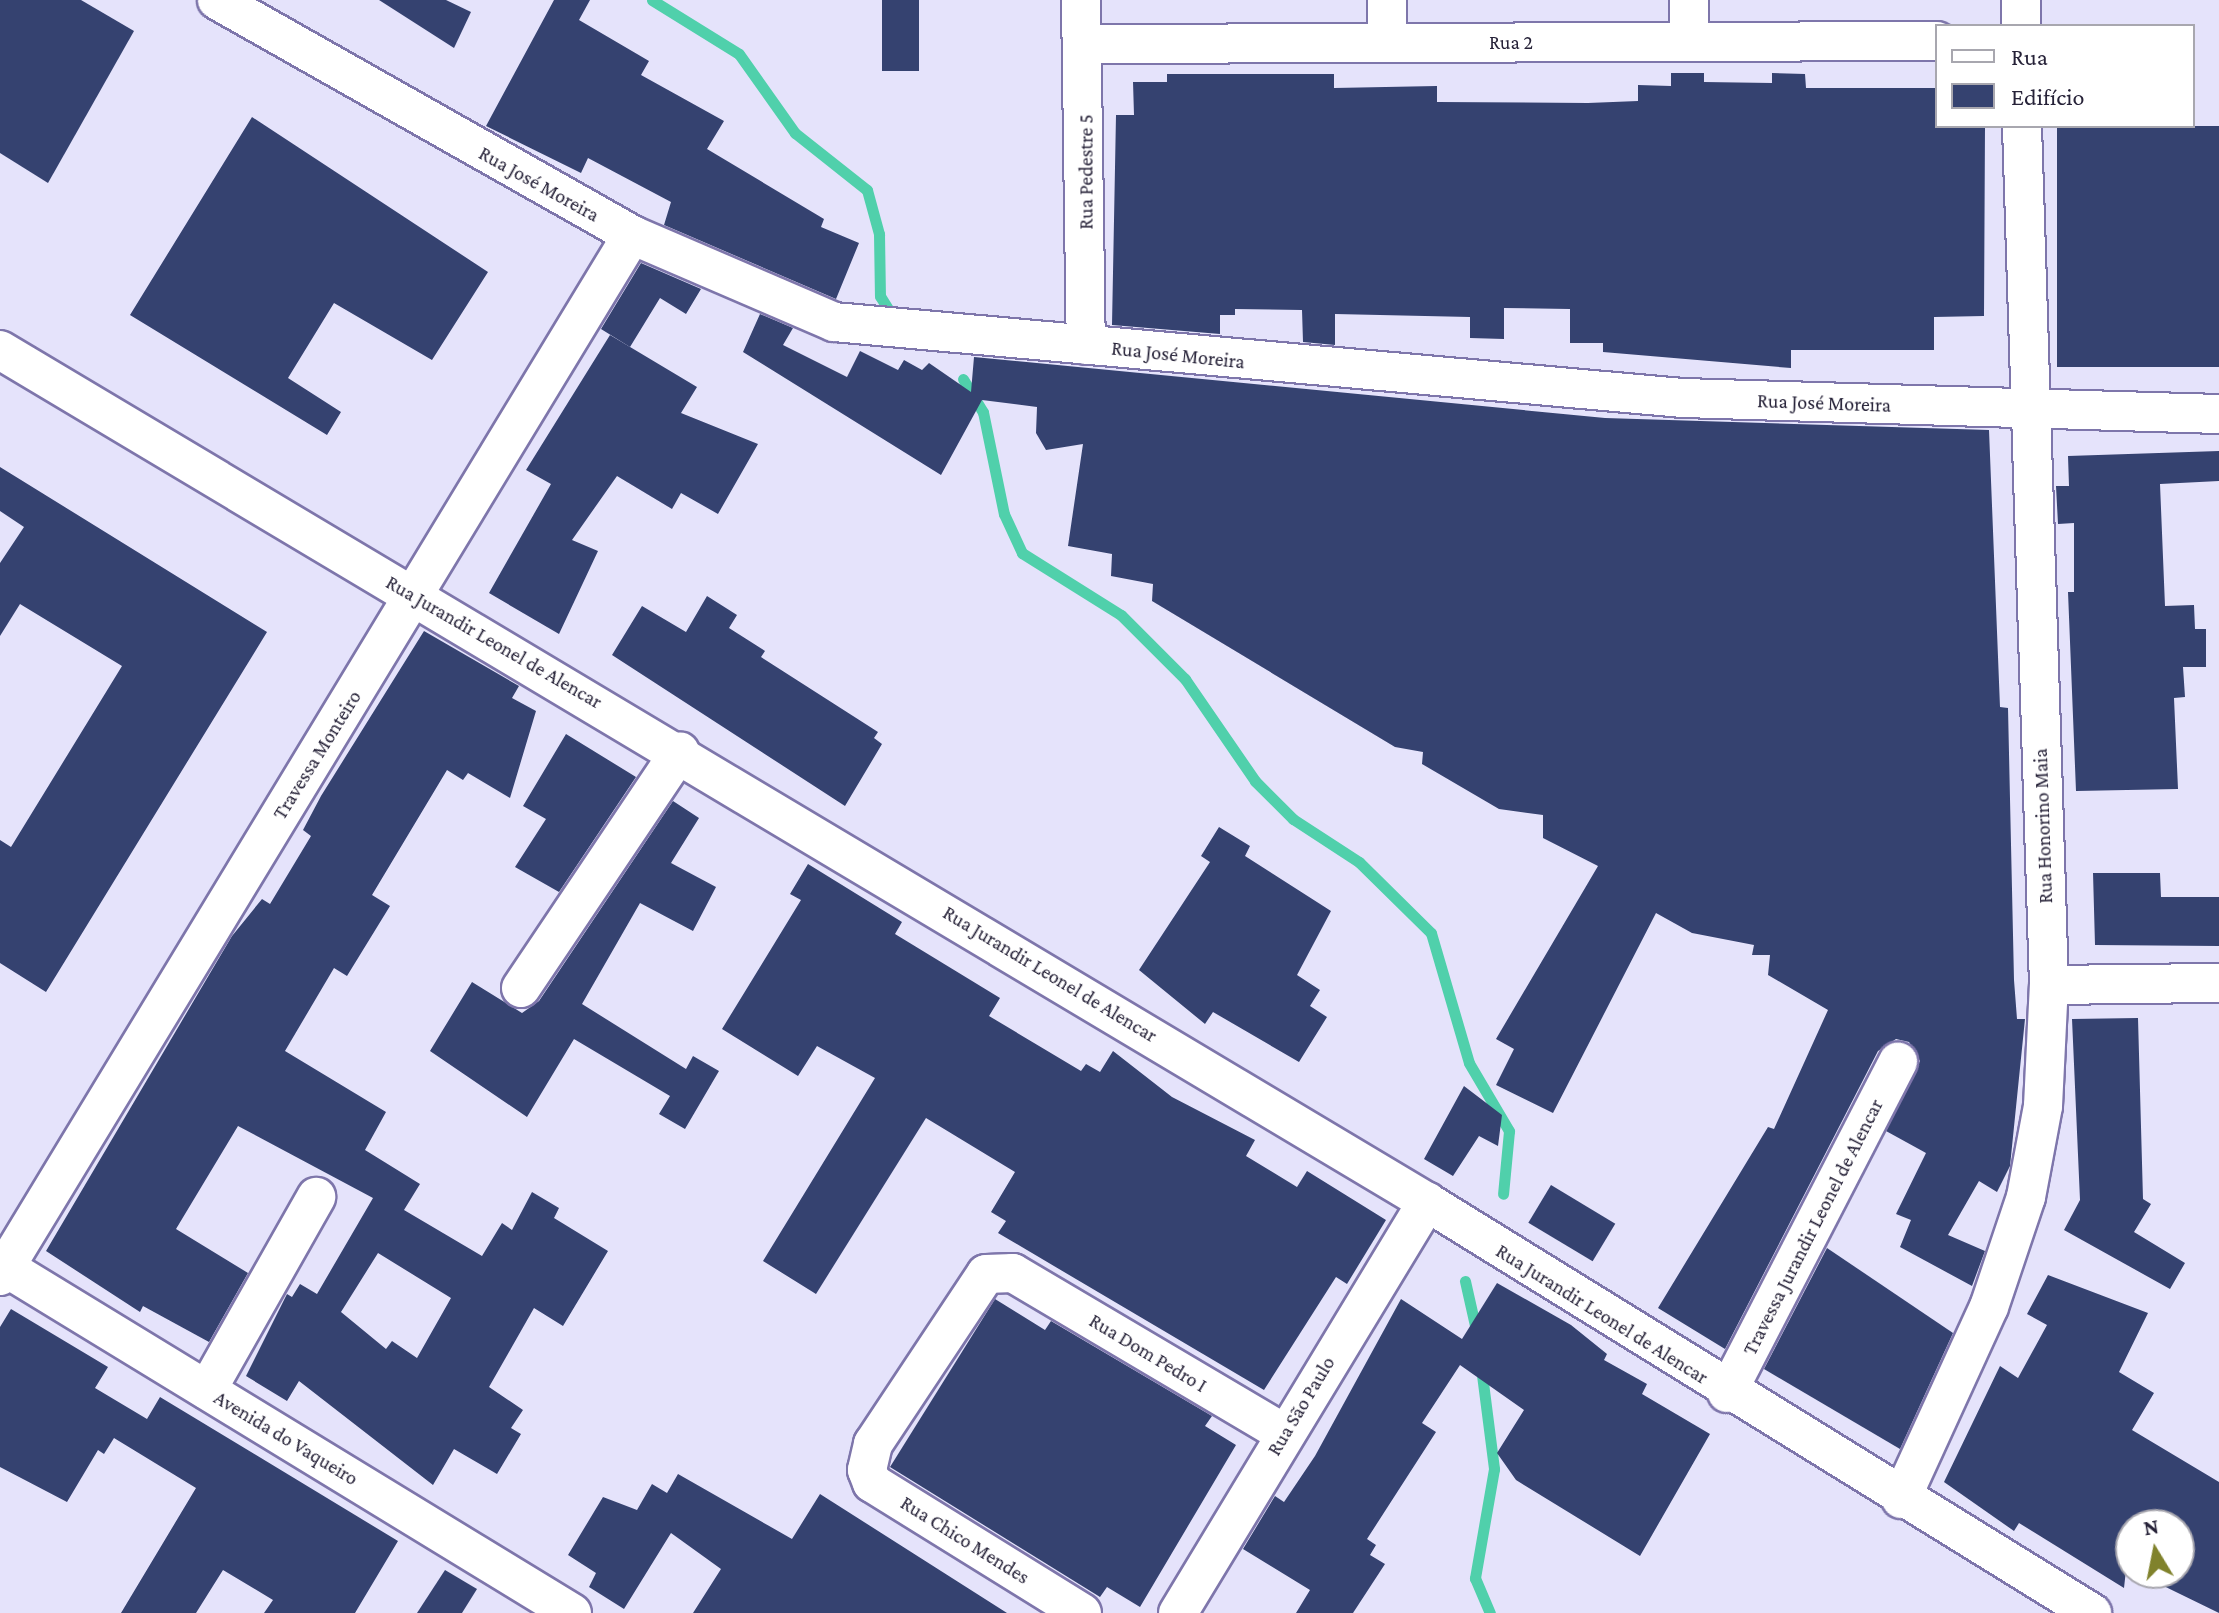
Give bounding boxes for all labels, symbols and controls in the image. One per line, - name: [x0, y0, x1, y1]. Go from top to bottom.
- legend: [1935, 24, 2195, 128]
- street label: Rua 2: [1489, 30, 1533, 54]
- text: Rua: [2011, 43, 2048, 70]
- text: Edifício: [2011, 83, 2084, 110]
- street label: Rua Pedestre 5: [1074, 114, 1098, 230]
- street label: Rua José Moreira: [475, 141, 603, 227]
- street label: Rua José Moreira: [1110, 336, 1246, 374]
- street label: Rua José Moreira: [1757, 389, 1891, 417]
- street label: Rua Jurandir Leonel de Alencar: [382, 570, 606, 714]
- street label: Travessa Monteiro: [268, 686, 366, 824]
- street label: Rua Honorino Maia: [2028, 748, 2058, 904]
- street label: Rua Jurandir Leonel de Alencar: [939, 900, 1161, 1048]
- street label: Travessa Jurandir Leonel de Alencar: [1738, 1095, 1888, 1359]
- street label: Rua Jurandir Leonel de Alencar: [1492, 1239, 1712, 1389]
- street label: Rua Dom Pedro I: [1085, 1308, 1211, 1398]
- street label: Rua São Paulo: [1262, 1352, 1340, 1460]
- street label: Avenida do Vaqueiro: [210, 1386, 362, 1490]
- street label: Rua Chico Mendes: [896, 1491, 1034, 1589]
- north arrow: [2115, 1509, 2195, 1589]
- text: N: [2142, 1513, 2161, 1540]

